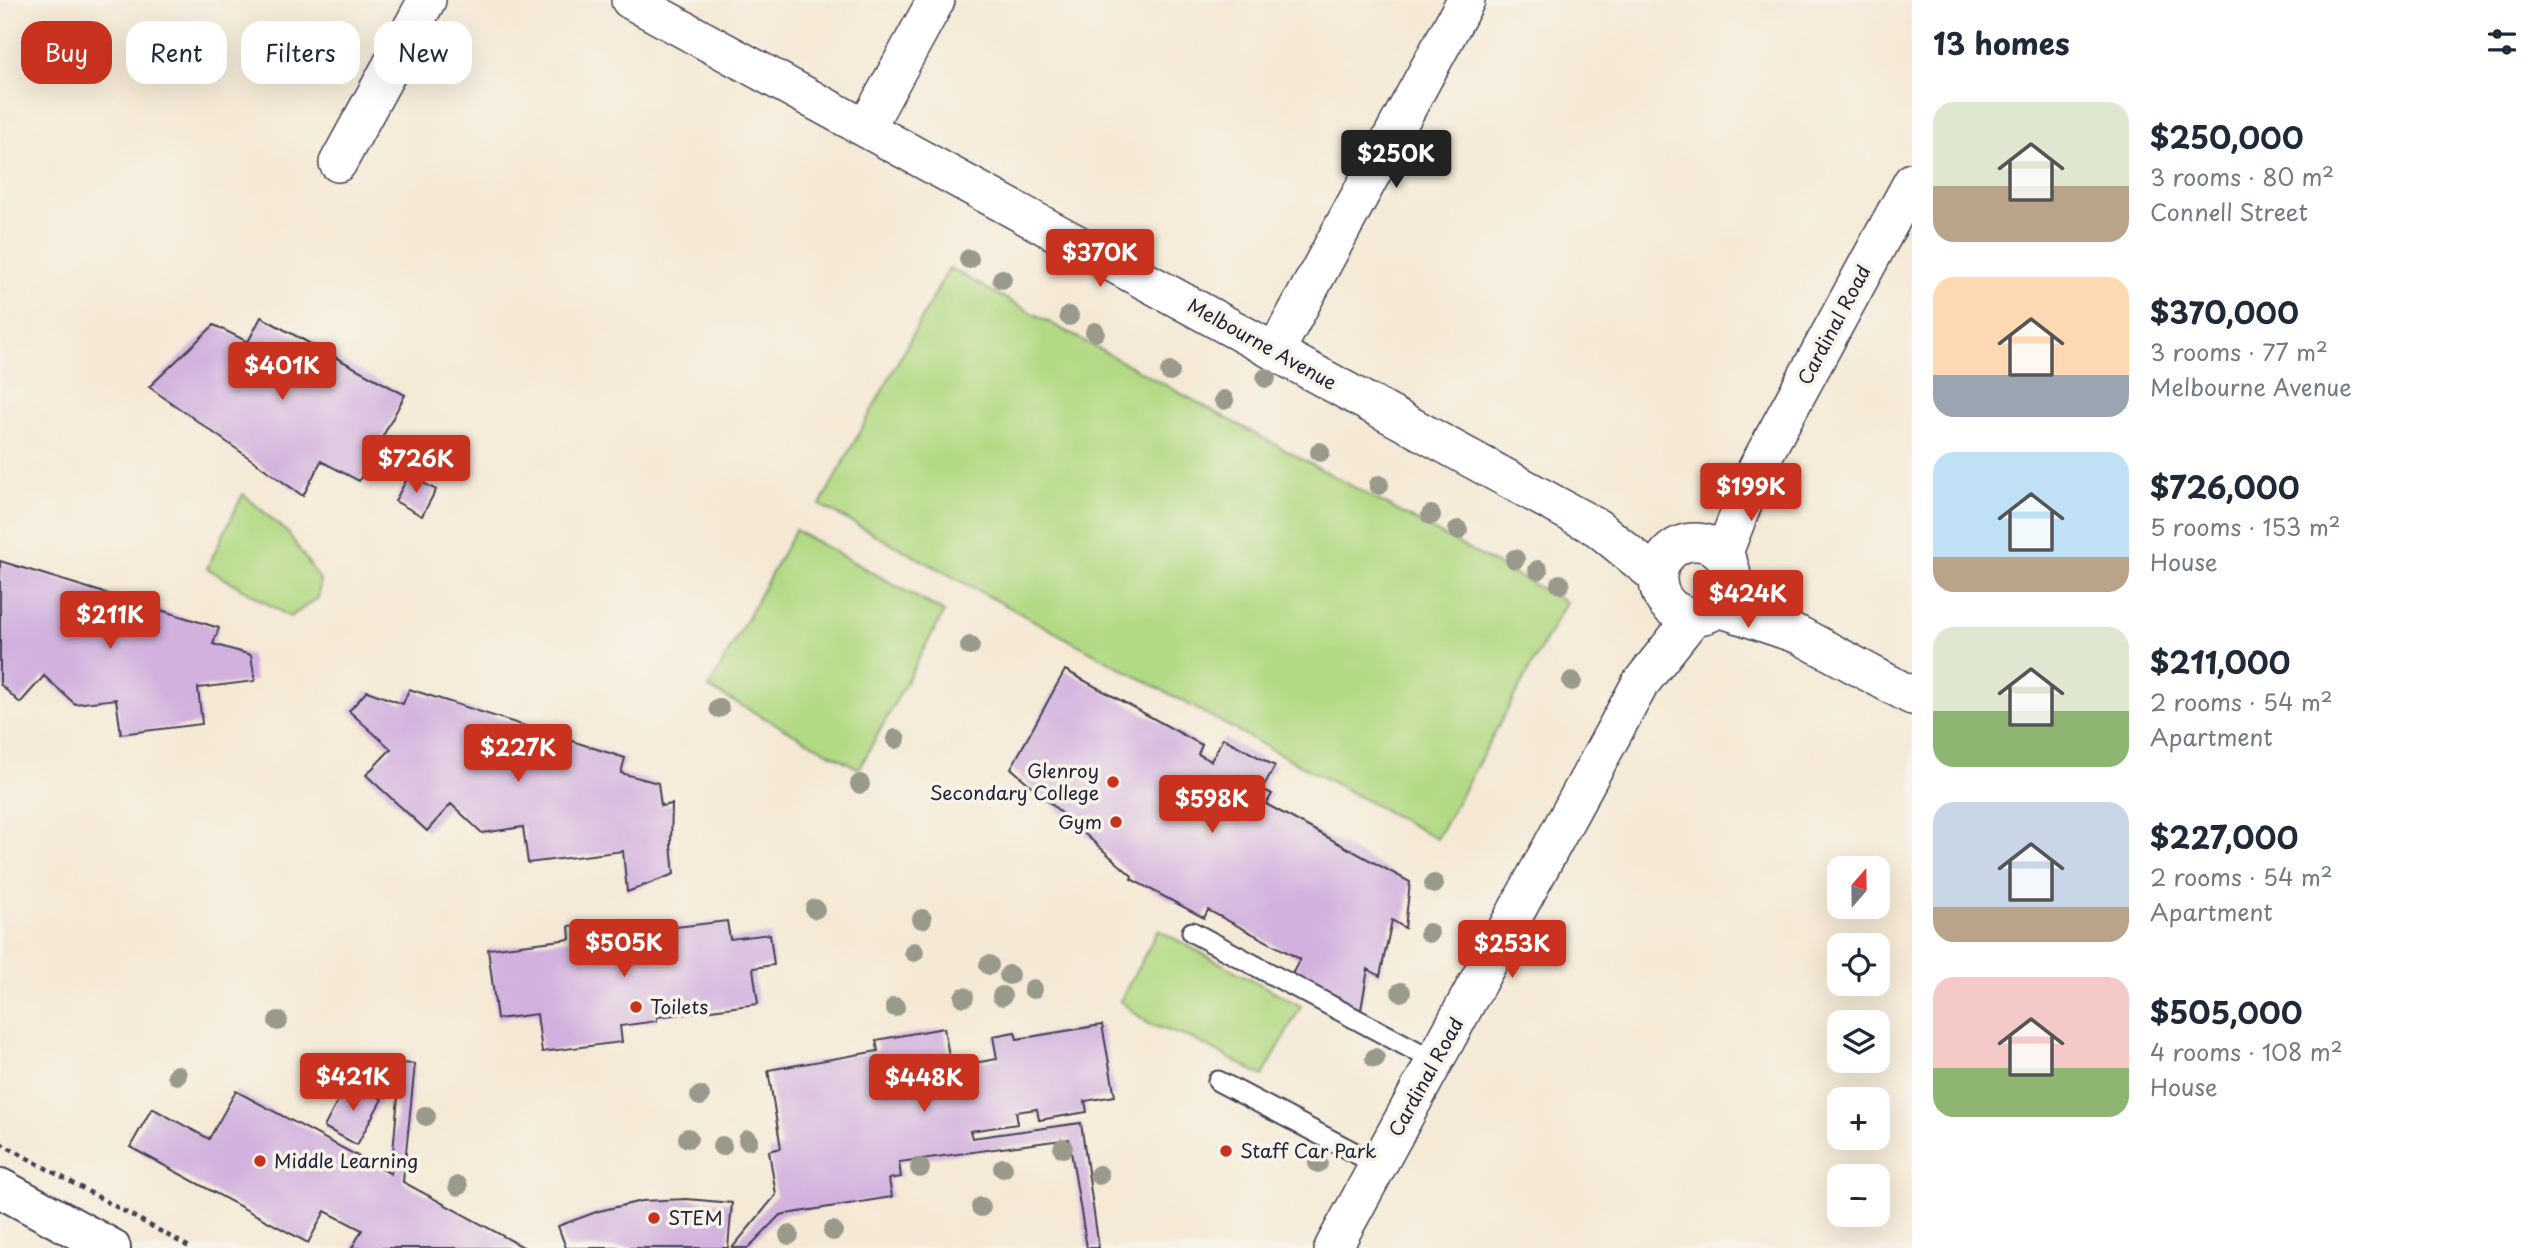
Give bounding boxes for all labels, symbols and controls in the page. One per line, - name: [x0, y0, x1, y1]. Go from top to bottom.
- text: 13 homes: [1933, 20, 2070, 65]
- chip: Buy: [21, 21, 112, 84]
- chip: Rent: [126, 21, 227, 84]
- chip: Filters: [241, 21, 360, 84]
- chip: New: [374, 21, 472, 84]
- icon: filters: [2483, 23, 2521, 61]
- text: $250,000: [2150, 114, 2304, 159]
- pin: $250K: [1347, 130, 1445, 190]
- icon: home: [1989, 130, 2073, 214]
- text: $250K: [1357, 135, 1435, 170]
- text: 3 rooms · 80 m²: [2150, 159, 2334, 194]
- text: Connell Street: [2150, 194, 2308, 229]
- pin: $370K: [1051, 230, 1149, 289]
- text: $370K: [1062, 234, 1138, 269]
- street label: Cardinal Road: [1790, 260, 1876, 389]
- text: $370,000: [2150, 289, 2299, 334]
- street label: Melbourne Avenue: [1183, 290, 1342, 396]
- icon: home: [1989, 305, 2073, 389]
- text: 3 rooms · 77 m²: [2150, 334, 2328, 369]
- pin: $401K: [233, 342, 331, 402]
- text: $401K: [244, 347, 320, 382]
- text: Melbourne Avenue: [2150, 369, 2352, 404]
- pin: $726K: [367, 435, 465, 495]
- text: $726K: [378, 440, 454, 475]
- pin: $199K: [1702, 463, 1800, 523]
- text: $726,000: [2150, 464, 2299, 509]
- text: $199K: [1716, 468, 1786, 503]
- icon: home: [1989, 480, 2073, 564]
- text: 5 rooms · 153 m²: [2150, 509, 2341, 544]
- text: House: [2150, 544, 2217, 579]
- pin: $424K: [1699, 570, 1797, 630]
- text: $424K: [1709, 575, 1787, 610]
- pin: $211K: [61, 592, 159, 651]
- text: $211K: [76, 596, 144, 631]
- text: $211,000: [2150, 639, 2290, 684]
- icon: home: [1989, 655, 2073, 739]
- text: 2 rooms · 54 m²: [2150, 684, 2333, 719]
- text: Apartment: [2150, 719, 2273, 754]
- pin: $227K: [469, 724, 567, 784]
- text: $227K: [480, 729, 556, 764]
- place label: Glenroy Secondary College: [930, 756, 1099, 806]
- marker: Glenroy Secondary College: [1105, 774, 1121, 790]
- pin: $598K: [1163, 776, 1261, 835]
- text: $598K: [1175, 780, 1249, 815]
- place label: Gym: [1058, 807, 1102, 835]
- marker: Gym: [1108, 814, 1124, 830]
- text: $227,000: [2150, 814, 2298, 859]
- icon: home: [1989, 830, 2073, 914]
- north arrow: [1827, 856, 1890, 919]
- map controls: [1827, 856, 1890, 1227]
- text: 2 rooms · 54 m²: [2150, 859, 2333, 894]
- text: Apartment: [2150, 894, 2273, 929]
- pin: $505K: [575, 920, 673, 979]
- pin: $253K: [1463, 920, 1561, 980]
- text: $505K: [585, 924, 663, 959]
- text: $253K: [1474, 925, 1550, 960]
- button: locate: [1827, 933, 1890, 996]
- text: $505,000: [2150, 989, 2302, 1034]
- place label: Toilets: [650, 992, 708, 1020]
- marker: Toilets: [628, 999, 644, 1015]
- icon: home: [1989, 1005, 2073, 1089]
- button: layers: [1827, 1010, 1890, 1073]
- street label: Cardinal Road: [1381, 1012, 1469, 1141]
- text: 4 rooms · 108 m²: [2150, 1034, 2343, 1069]
- pin: $421K: [304, 1054, 402, 1113]
- pin: $448K: [875, 1054, 973, 1114]
- text: $421K: [316, 1058, 390, 1093]
- text: $448K: [885, 1059, 963, 1094]
- text: House: [2150, 1069, 2217, 1104]
- button: +: [1827, 1087, 1890, 1150]
- place label: Staff Car Park: [1240, 1136, 1377, 1164]
- marker: Staff Car Park: [1218, 1143, 1234, 1159]
- place label: Middle Learning: [274, 1146, 418, 1174]
- marker: Middle Learning: [252, 1153, 268, 1169]
- button: −: [1827, 1164, 1890, 1227]
- place label: STEM: [668, 1203, 723, 1231]
- marker: STEM: [646, 1210, 662, 1226]

